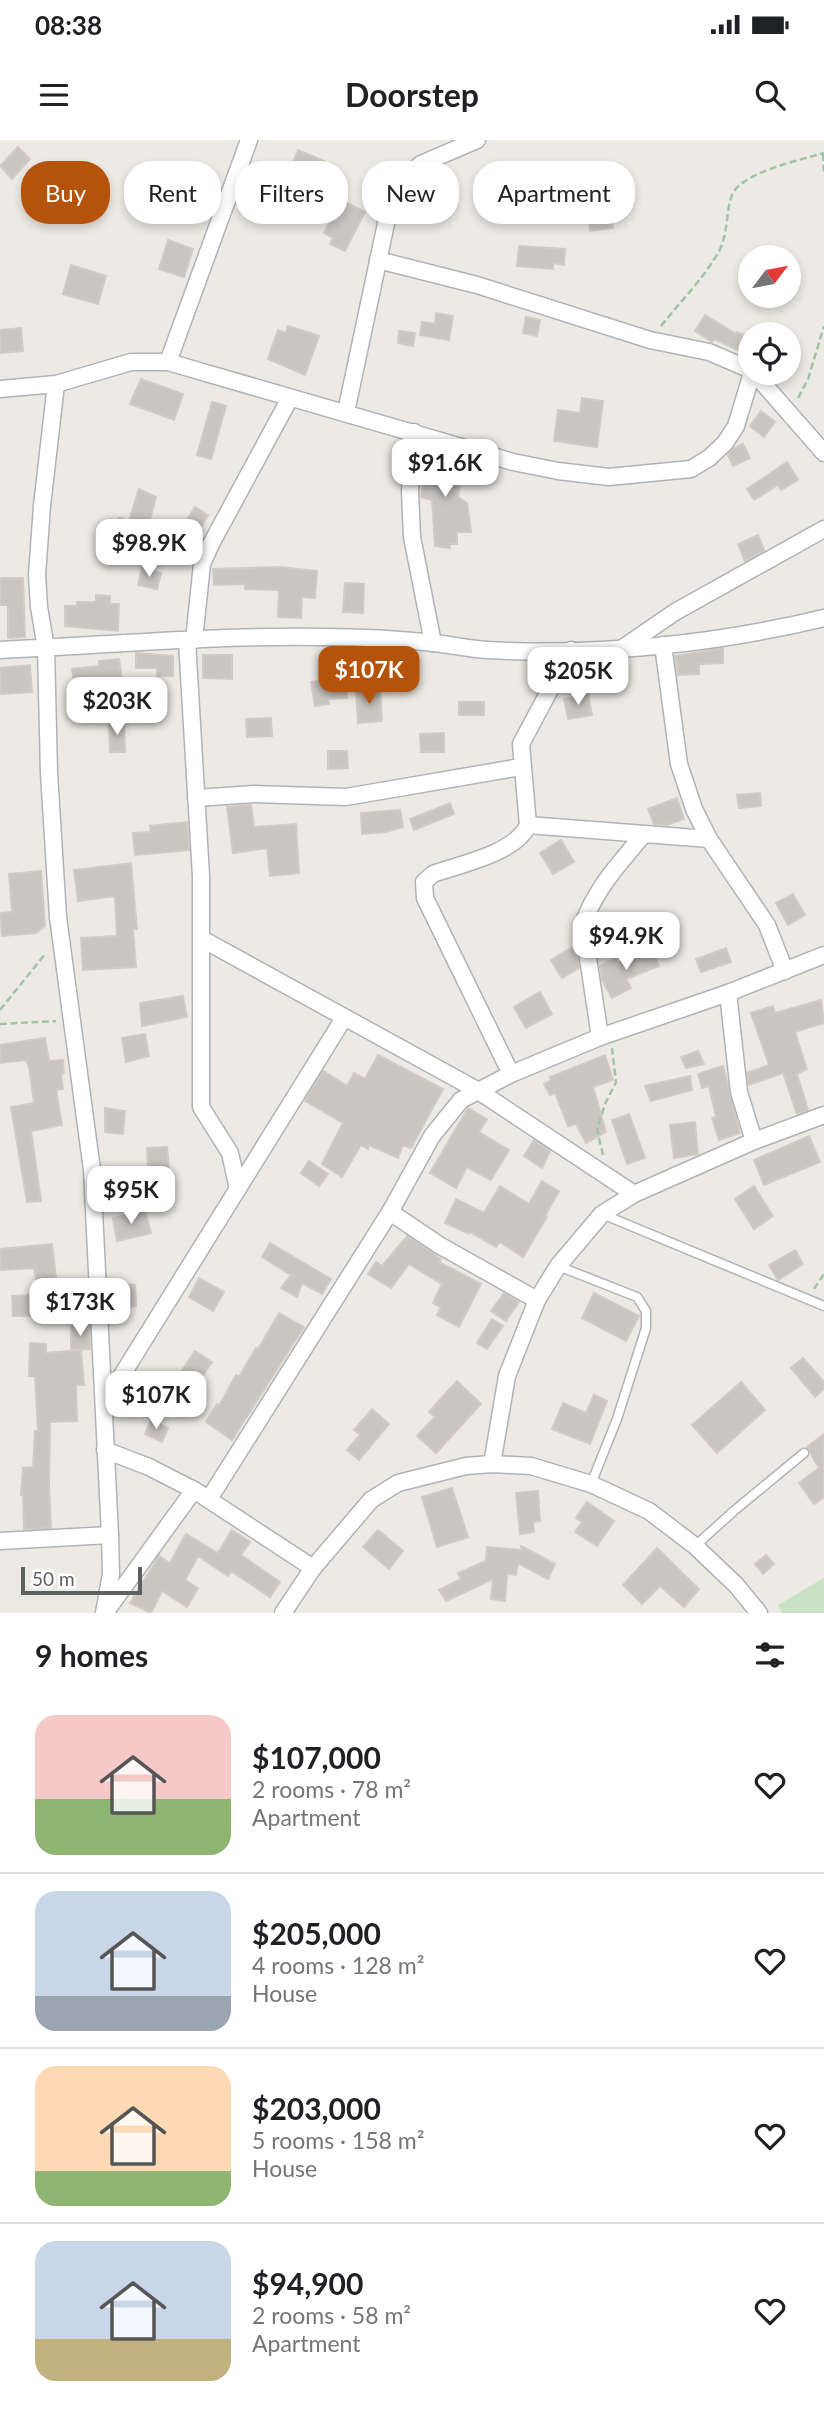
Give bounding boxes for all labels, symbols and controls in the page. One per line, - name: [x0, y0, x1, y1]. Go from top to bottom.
- text: 08:38: [35, 9, 102, 41]
- text: Doorstep: [345, 75, 479, 114]
- icon: menu: [35, 76, 73, 114]
- icon: search: [751, 76, 789, 114]
- chip: Buy: [21, 161, 110, 224]
- chip: Rent: [124, 161, 221, 224]
- chip: Filters: [235, 161, 348, 224]
- chip: New: [362, 161, 459, 224]
- chip: Apartment: [473, 161, 635, 224]
- north arrow: [738, 245, 802, 308]
- map controls: [738, 245, 801, 385]
- button: locate: [738, 322, 801, 385]
- pin: $91.6K: [388, 440, 502, 499]
- text: $91.6K: [408, 448, 482, 476]
- pin: $98.9K: [92, 520, 206, 579]
- text: $98.9K: [112, 528, 186, 556]
- pin: $107K: [320, 646, 418, 706]
- pin: $205K: [529, 648, 627, 707]
- text: $107K: [334, 655, 404, 683]
- text: $205K: [543, 656, 613, 684]
- pin: $203K: [68, 678, 166, 737]
- text: $203K: [82, 686, 152, 714]
- pin: $94.9K: [569, 912, 683, 972]
- text: $94.9K: [589, 921, 663, 949]
- pin: $95K: [90, 1166, 172, 1226]
- text: $95K: [103, 1175, 159, 1203]
- pin: $173K: [31, 1278, 129, 1338]
- text: $173K: [45, 1287, 115, 1315]
- pin: $107K: [107, 1372, 205, 1431]
- text: $107K: [121, 1380, 191, 1408]
- scale bar: [21, 1564, 142, 1596]
- text: 50 m: [32, 1567, 75, 1590]
- icon: filters: [751, 1636, 789, 1674]
- text: 9 homes: [35, 1637, 148, 1673]
- text: $107,000: [252, 1739, 381, 1775]
- icon: home: [91, 1743, 175, 1827]
- icon: heart: [751, 1766, 789, 1804]
- text: 2 rooms · 78 m²: [252, 1775, 411, 1803]
- text: Apartment: [252, 1803, 360, 1831]
- text: $205,000: [252, 1915, 381, 1951]
- icon: home: [91, 1919, 175, 2003]
- icon: heart: [751, 1942, 789, 1980]
- text: 4 rooms · 128 m²: [252, 1951, 424, 1979]
- text: House: [252, 1979, 317, 2007]
- text: $203,000: [252, 2090, 381, 2126]
- icon: home: [91, 2094, 175, 2178]
- icon: heart: [751, 2117, 789, 2155]
- text: 5 rooms · 158 m²: [252, 2126, 424, 2154]
- text: House: [252, 2154, 317, 2182]
- text: $94,900: [252, 2265, 363, 2301]
- icon: home: [91, 2269, 175, 2353]
- icon: heart: [751, 2292, 789, 2330]
- text: 2 rooms · 58 m²: [252, 2301, 411, 2329]
- text: Apartment: [252, 2329, 360, 2357]

